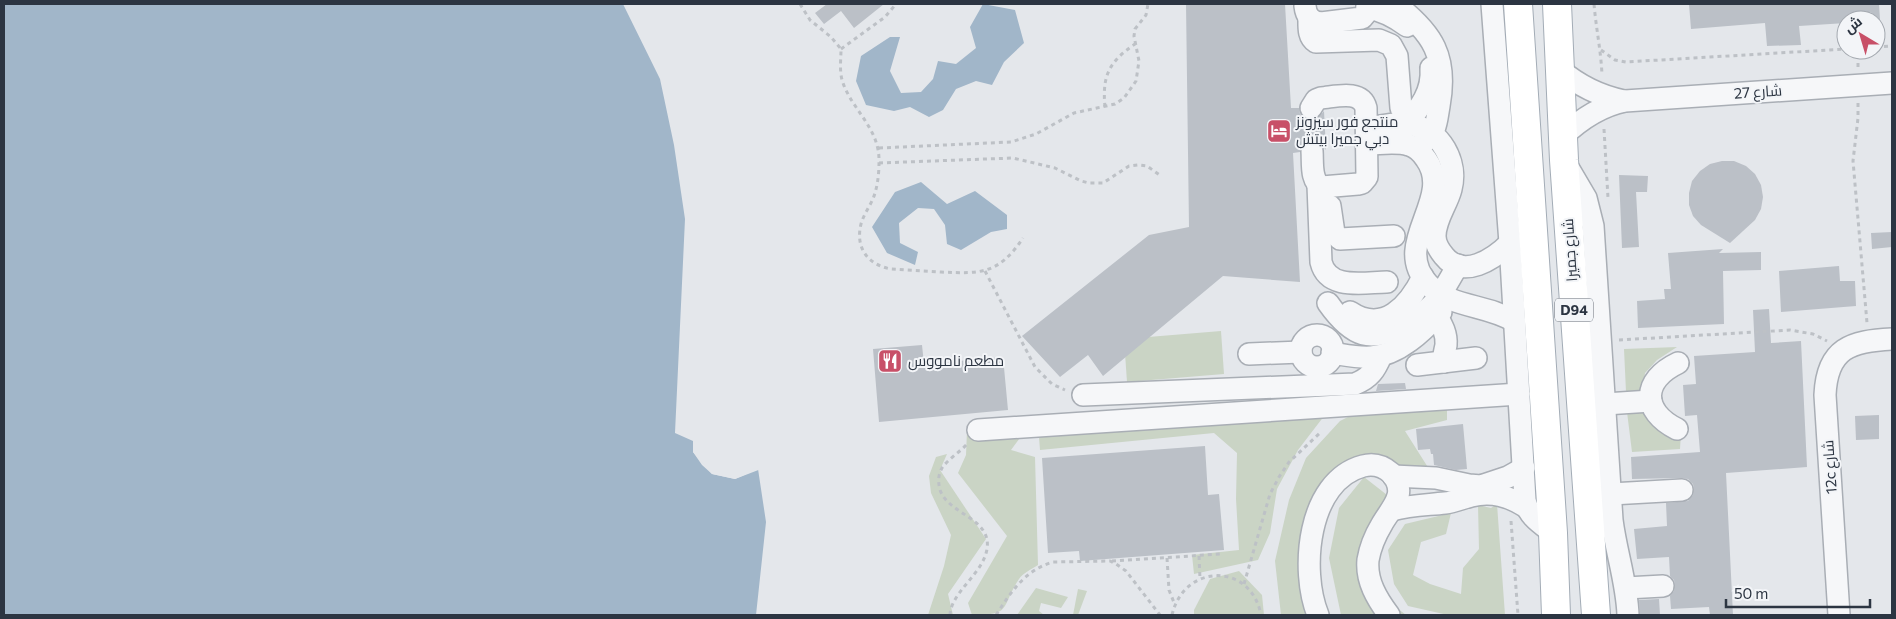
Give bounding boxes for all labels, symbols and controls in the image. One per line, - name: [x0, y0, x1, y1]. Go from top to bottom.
- north arrow: [1836, 10, 1886, 60]
- text: ش: [1840, 12, 1866, 37]
- street label: شارع 27: [1733, 80, 1783, 105]
- place label: منتجع فور سيزونز دبي جميرا بيتش: [1295, 112, 1398, 151]
- hotel icon: منتجع فور سيزونز دبي جميرا بيتش: [1266, 118, 1292, 144]
- street label: شارع جميرا: [1558, 218, 1583, 282]
- road number: D94: [1555, 298, 1593, 322]
- restaurant icon: مطعم نامووس: [877, 348, 903, 374]
- place label: مطعم نامووس: [908, 351, 1004, 371]
- street label: 12c شارع: [1818, 439, 1843, 495]
- scale bar: [1726, 576, 1870, 608]
- text: 50 m: [1734, 584, 1768, 602]

